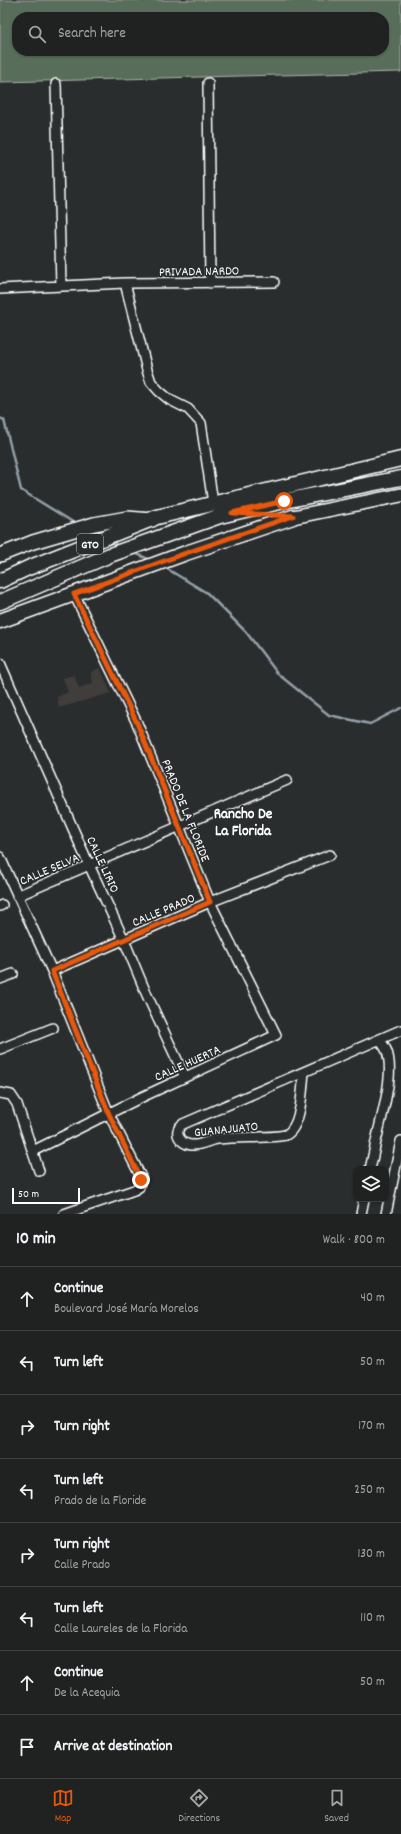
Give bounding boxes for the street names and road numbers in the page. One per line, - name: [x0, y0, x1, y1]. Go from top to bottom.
- street label: PRIVADA NARDO: [159, 262, 239, 283]
- road number: GTO: [77, 534, 103, 554]
- street label: PRADO DE LA FLORIDE: [155, 757, 214, 865]
- street label: CALLE LIRIO: [80, 834, 123, 896]
- street label: CALLE SELVA: [17, 849, 83, 891]
- street label: CALLE PRADO: [130, 890, 198, 933]
- street label: CALLE HUERTA: [152, 1041, 224, 1087]
- street label: GUANAJUATO: [193, 1118, 259, 1143]

